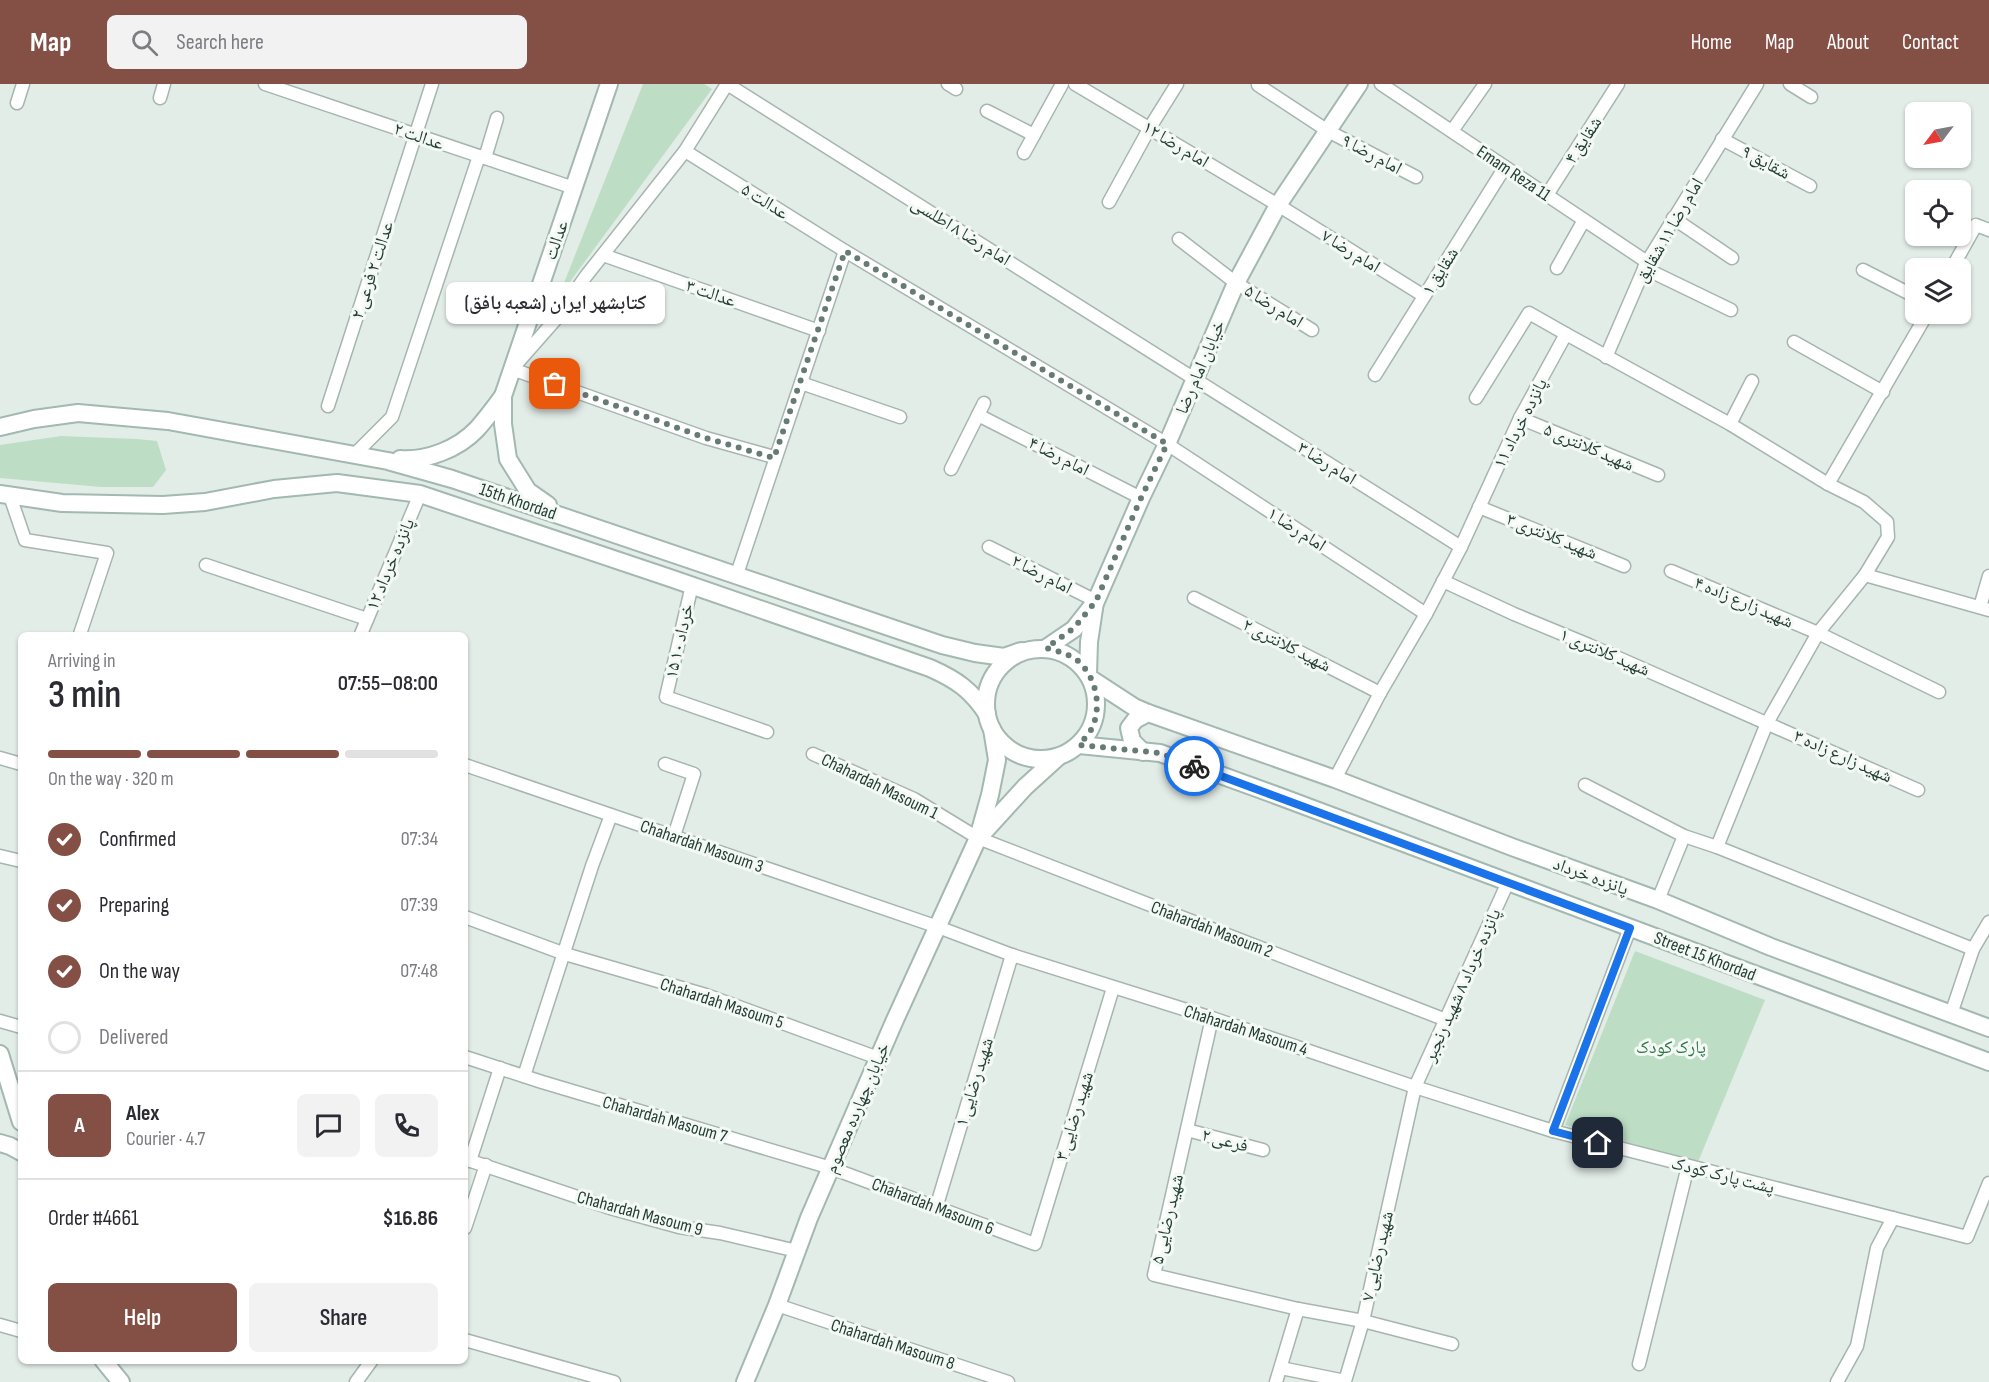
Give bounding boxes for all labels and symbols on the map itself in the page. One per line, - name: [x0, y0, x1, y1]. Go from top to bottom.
- north arrow: [1905, 102, 1971, 168]
- street label: شقایق ۴: [1560, 113, 1606, 168]
- street label: امام رضا ۱۲: [1138, 117, 1213, 173]
- street label: عدالت ۲: [391, 118, 447, 155]
- street label: امام رضا ۹: [1338, 130, 1406, 180]
- street label: Emam Reza 11: [1473, 141, 1555, 206]
- street label: شقایق ۹: [1738, 141, 1794, 184]
- street label: امام رضا ۱۱ شقایق: [1631, 174, 1709, 287]
- street label: عدالت ۵: [737, 179, 792, 224]
- street label: امام رضا ۸ اطلسی: [907, 193, 1014, 271]
- street label: عدالت: [540, 218, 573, 263]
- street label: عدالت ۲ فرعی ۲: [347, 219, 398, 322]
- street label: امام رضا ۷: [1317, 225, 1384, 278]
- street label: شقایق ۱: [1418, 244, 1463, 299]
- street label: عدالت ۳: [683, 275, 739, 312]
- street label: امام رضا ۵: [1240, 280, 1307, 333]
- callout: کتابشهر ایران (شعبه بافق): [446, 282, 664, 324]
- street label: خیابان امام رضا: [1171, 317, 1231, 418]
- pin: [529, 358, 580, 409]
- street label: پانزده خرداد ۱۱: [1489, 375, 1552, 472]
- street label: شهید کلانتری ۵: [1541, 419, 1637, 476]
- street label: امام رضا ۴: [1024, 432, 1093, 482]
- street label: امام رضا ۳: [1293, 437, 1360, 490]
- street label: 15th Khordad: [477, 479, 559, 524]
- street label: امام رضا ۱: [1263, 503, 1330, 557]
- street label: شهید کلانتری ۳: [1503, 509, 1600, 564]
- street label: پانزده خرداد ۱۲: [362, 515, 419, 613]
- street label: امام رضا ۲: [1007, 550, 1076, 600]
- street label: شهید زارع زاده ۴: [1691, 572, 1796, 633]
- street label: ۱۵ خرداد ۱۰: [661, 602, 698, 680]
- street label: شهید کلانتری ۲: [1239, 614, 1334, 677]
- street label: شهید کلانتری ۱: [1557, 624, 1653, 681]
- street label: شهید زارع زاده ۳: [1790, 725, 1895, 788]
- courier: [1164, 736, 1224, 796]
- street label: Chahardah Masoum 1: [818, 749, 942, 824]
- street label: Chahardah Masoum 3: [637, 816, 766, 877]
- street label: پانزده خرداد: [1550, 853, 1631, 900]
- street label: Chahardah Masoum 2: [1148, 897, 1276, 962]
- street label: پانزده خرداد ۸ شهید رنجبر: [1419, 905, 1506, 1066]
- street label: Street 15 Khordad: [1651, 927, 1759, 986]
- street label: Chahardah Masoum 5: [657, 974, 786, 1033]
- street label: Chahardah Masoum 4: [1181, 1001, 1311, 1061]
- street label: شهید رضایی ۱: [951, 1035, 998, 1129]
- park label: پارک کودک: [1636, 1037, 1706, 1058]
- street label: خیابان چهارده معصوم: [820, 1040, 895, 1177]
- street label: شهید رضایی ۳: [1051, 1069, 1098, 1163]
- street label: Chahardah Masoum 7: [600, 1092, 730, 1148]
- pin: [1572, 1117, 1623, 1168]
- street label: فرعی ۲: [1199, 1124, 1250, 1157]
- street label: پشت پارک کودک: [1669, 1153, 1777, 1199]
- street label: شهید رضایی ۵: [1147, 1172, 1188, 1266]
- street label: Chahardah Masoum 6: [869, 1174, 997, 1239]
- street label: Chahardah Masoum 9: [575, 1187, 705, 1240]
- street label: شهید رضایی ۷: [1357, 1209, 1398, 1303]
- street label: Chahardah Masoum 8: [828, 1315, 958, 1374]

